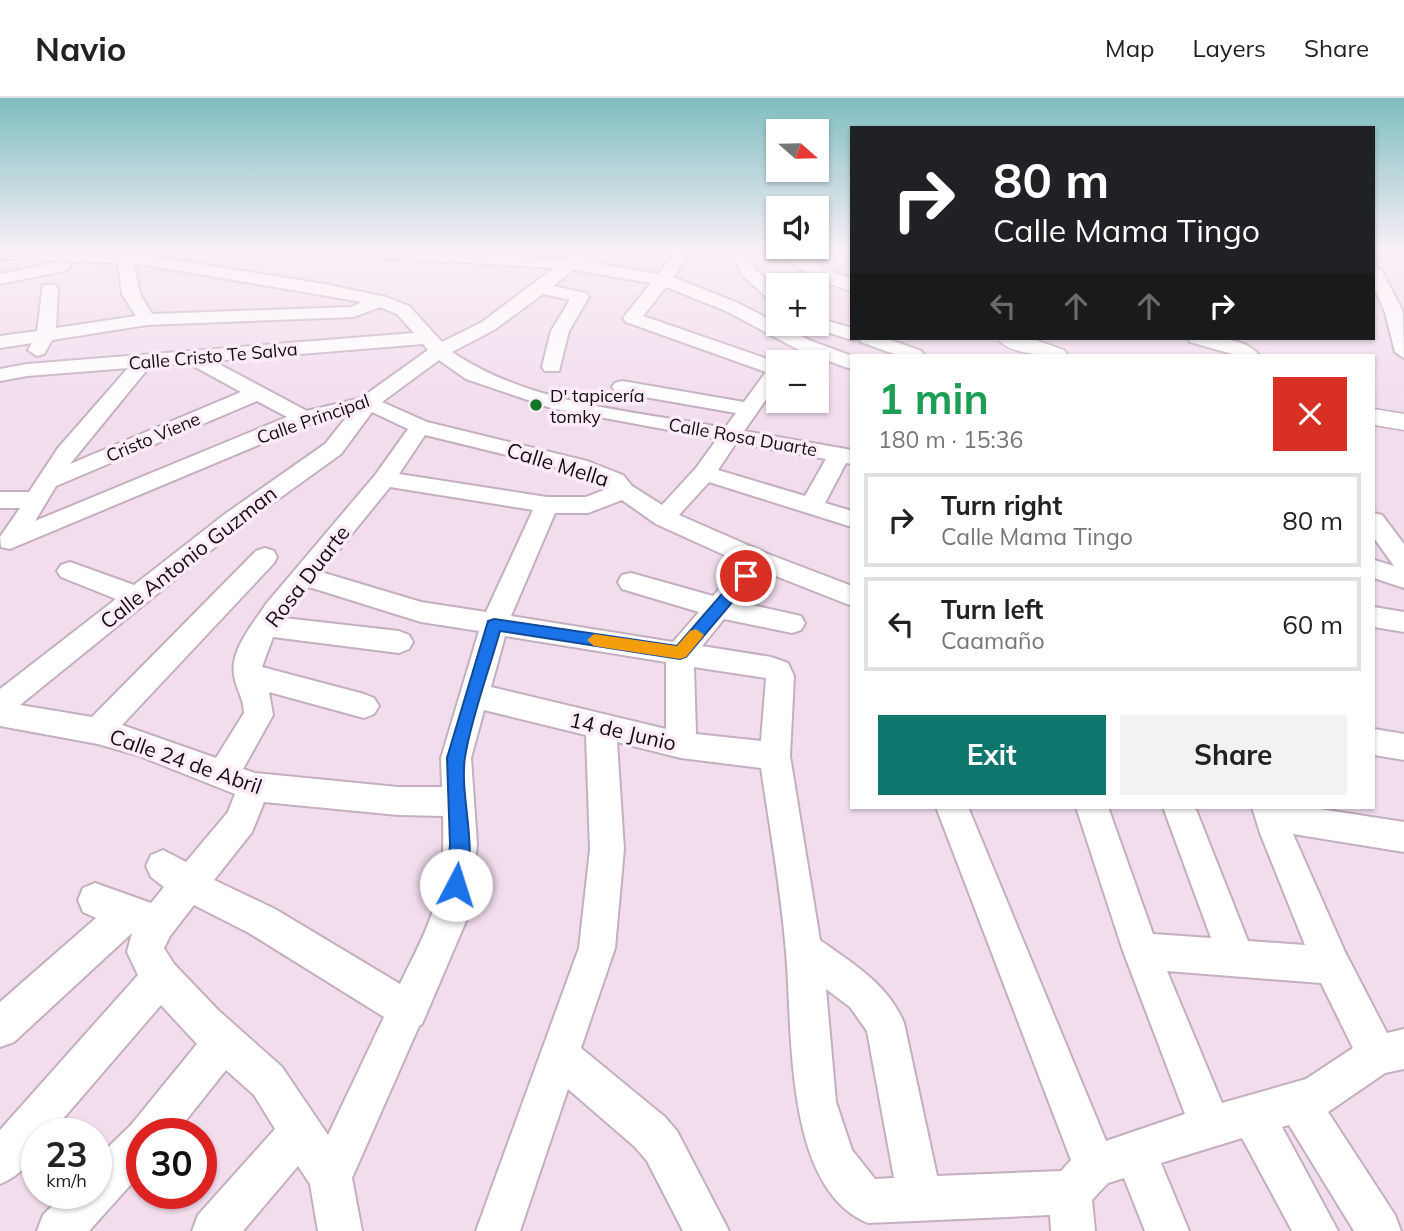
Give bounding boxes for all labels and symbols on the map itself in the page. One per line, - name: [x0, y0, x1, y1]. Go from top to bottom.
- north arrow: [766, 119, 830, 182]
- street label: Calle Cristo Te Salva: [128, 337, 298, 375]
- place label: D' tapicería tomky: [550, 384, 644, 428]
- street label: Calle Principal: [254, 389, 372, 449]
- marker: D' tapicería tomky: [528, 397, 544, 413]
- street label: Cristo Viene: [102, 407, 204, 467]
- street label: Calle Rosa Duarte: [667, 413, 819, 461]
- street label: Calle Mella: [504, 436, 612, 492]
- street label: Calle Antonio Guzman: [95, 480, 281, 634]
- street label: Rosa Duarte: [259, 520, 355, 632]
- pin: [716, 546, 776, 606]
- street label: 14 de Junio: [567, 706, 679, 756]
- street label: Calle 24 de Abril: [106, 723, 266, 799]
- position arrow: [419, 848, 493, 922]
- speed limit sign: 30: [126, 1118, 217, 1209]

